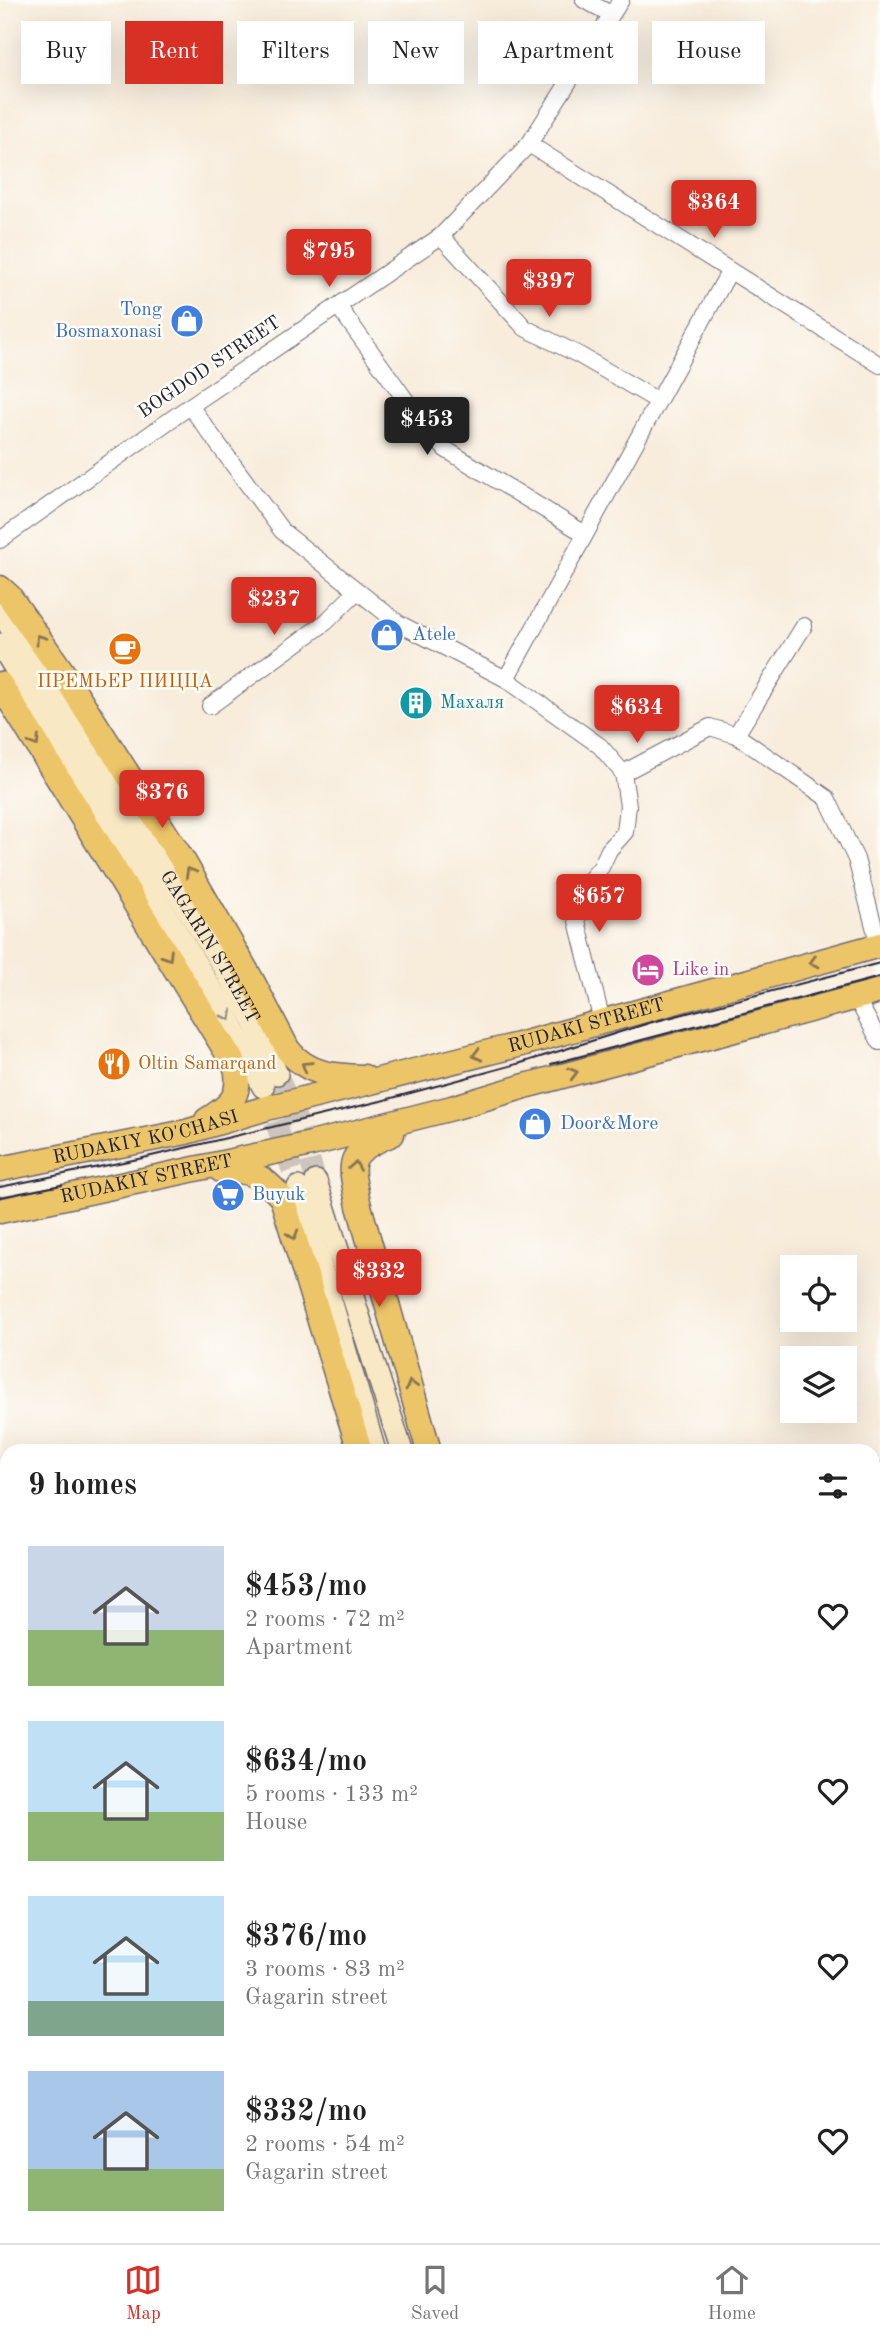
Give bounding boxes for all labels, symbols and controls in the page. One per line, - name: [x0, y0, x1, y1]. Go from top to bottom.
- chip: Buy: [21, 21, 111, 84]
- chip: Rent: [125, 21, 223, 84]
- chip: Filters: [237, 21, 354, 84]
- chip: New: [368, 21, 464, 84]
- chip: Apartment: [478, 21, 638, 84]
- chip: House: [652, 21, 765, 84]
- pin: $364: [673, 180, 755, 240]
- text: $364: [687, 191, 741, 214]
- pin: $795: [288, 230, 370, 289]
- text: $795: [302, 240, 356, 263]
- pin: $397: [508, 260, 590, 319]
- text: $397: [522, 270, 576, 293]
- place label: Tong Bosmaxonasi: [55, 301, 163, 342]
- shop icon: Tong Bosmaxonasi: [168, 302, 206, 340]
- street label: BOGDOD STREET: [135, 313, 285, 423]
- pin: $453: [386, 398, 468, 457]
- text: $453: [400, 408, 454, 431]
- pin: $237: [233, 578, 315, 637]
- text: $237: [247, 588, 301, 611]
- shop icon: Atele: [368, 616, 406, 654]
- place label: Atele: [412, 626, 456, 645]
- cafe icon: ПРЕМЬЕР ПИЦЦА: [106, 630, 144, 668]
- one-way arrow: [36, 634, 48, 647]
- place label: ПРЕМЬЕР ПИЦЦА: [37, 673, 214, 692]
- building icon: Махаля: [397, 684, 435, 722]
- pin: $634: [596, 686, 678, 745]
- place label: Махаля: [440, 694, 504, 713]
- text: $634: [610, 696, 664, 719]
- one-way arrow: [27, 734, 40, 747]
- pin: $376: [121, 770, 203, 830]
- text: $376: [135, 781, 189, 804]
- one-way arrow: [185, 867, 198, 879]
- street label: GAGARIN STREET: [156, 868, 262, 1026]
- pin: $657: [558, 874, 640, 934]
- text: $657: [572, 885, 626, 908]
- one-way arrow: [159, 949, 172, 962]
- hotel icon: Like in: [629, 951, 667, 989]
- one-way arrow: [808, 954, 820, 968]
- place label: Like in: [672, 961, 729, 980]
- street label: RUDAKI STREET: [506, 995, 667, 1057]
- one-way arrow: [219, 1008, 233, 1021]
- restaurant icon: Oltin Samarqand: [95, 1045, 133, 1083]
- one-way arrow: [471, 1047, 483, 1061]
- place label: Oltin Samarqand: [138, 1055, 276, 1074]
- one-way arrow: [300, 1061, 313, 1074]
- one-way arrow: [567, 1067, 579, 1081]
- shop icon: Door&More: [516, 1105, 554, 1143]
- street label: RUDAKIY KO'CHASI: [51, 1107, 241, 1168]
- place label: Door&More: [560, 1115, 658, 1134]
- street label: RUDAKIY STREET: [59, 1152, 235, 1207]
- one-way arrow: [347, 1160, 362, 1172]
- supermarket icon: Buyuk: [209, 1176, 247, 1214]
- place label: Buyuk: [252, 1186, 305, 1205]
- one-way arrow: [285, 1228, 300, 1240]
- pin: $332: [338, 1250, 420, 1309]
- map controls: [780, 1255, 857, 1423]
- button: locate: [780, 1255, 857, 1332]
- text: $332: [352, 1260, 406, 1283]
- button: layers: [780, 1346, 857, 1423]
- one-way arrow: [404, 1379, 419, 1391]
- icon: filters: [814, 1467, 852, 1505]
- text: 9 homes: [28, 1471, 137, 1501]
- text: $453/mo: [245, 1572, 367, 1602]
- icon: home: [84, 1574, 168, 1658]
- icon: heart: [814, 1597, 852, 1635]
- text: 2 rooms · 72 m²: [245, 1608, 405, 1631]
- text: Apartment: [245, 1636, 353, 1659]
- text: $634/mo: [245, 1747, 367, 1777]
- icon: home: [84, 1749, 168, 1833]
- icon: heart: [814, 1772, 852, 1810]
- text: 5 rooms · 133 m²: [245, 1783, 418, 1806]
- text: House: [245, 1811, 307, 1834]
- text: $376/mo: [245, 1922, 367, 1952]
- icon: home: [84, 1924, 168, 2008]
- icon: heart: [814, 1947, 852, 1985]
- text: 3 rooms · 83 m²: [245, 1958, 405, 1981]
- text: Gagarin street: [245, 1986, 388, 2009]
- text: $332/mo: [245, 2097, 367, 2127]
- icon: home: [84, 2099, 168, 2183]
- icon: heart: [814, 2122, 852, 2160]
- text: 2 rooms · 54 m²: [245, 2133, 405, 2156]
- text: Gagarin street: [245, 2161, 388, 2184]
- tab: Map: [124, 2261, 162, 2326]
- tab: Saved: [411, 2261, 459, 2326]
- tab: Home: [708, 2261, 756, 2326]

